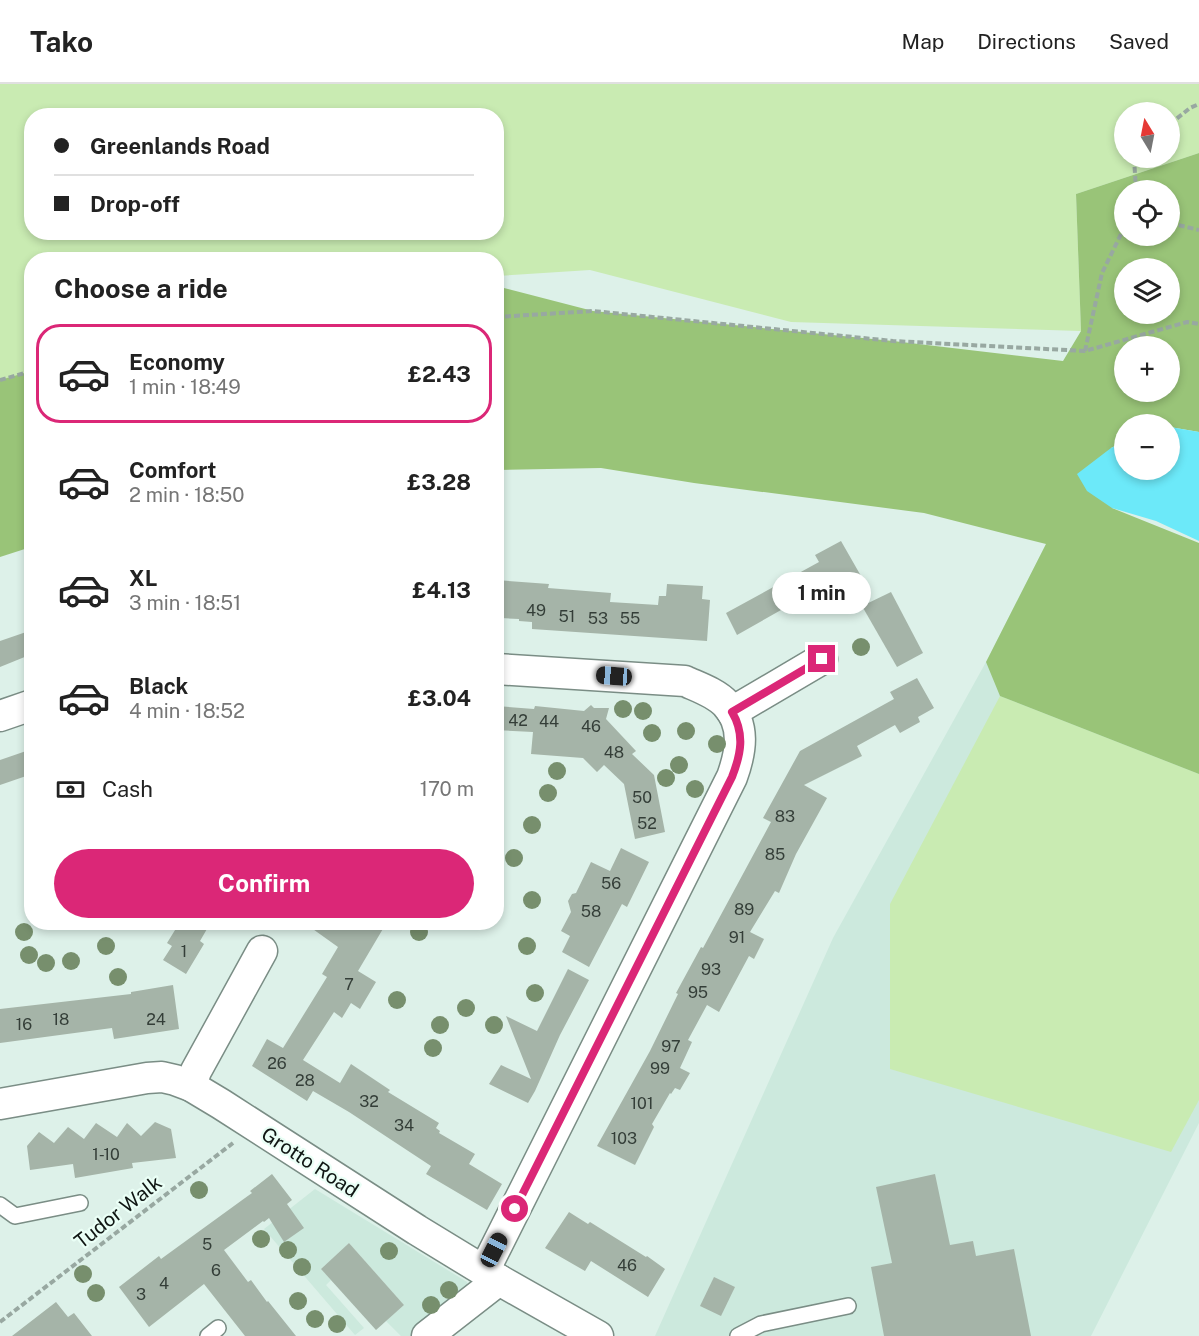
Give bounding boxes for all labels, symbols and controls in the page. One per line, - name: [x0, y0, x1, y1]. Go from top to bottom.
- text: Tako: [30, 25, 93, 58]
- text: Map: [902, 29, 944, 54]
- text: Directions: [977, 29, 1076, 54]
- text: Saved: [1109, 29, 1169, 54]
- north arrow: [1114, 102, 1180, 168]
- map controls: [1114, 102, 1180, 480]
- text: Greenlands Road: [90, 133, 270, 159]
- button: locate: [1114, 180, 1180, 246]
- text: Drop-off: [90, 191, 180, 217]
- button: layers: [1114, 258, 1180, 324]
- text: Choose a ride: [54, 272, 228, 304]
- button: +: [1114, 336, 1180, 402]
- icon: car: [57, 347, 111, 401]
- text: Economy: [129, 349, 225, 375]
- text: £2.43: [408, 361, 471, 387]
- text: 1 min · 18:49: [129, 375, 241, 399]
- button: −: [1114, 414, 1180, 480]
- icon: car: [57, 455, 111, 509]
- text: Comfort: [129, 457, 216, 483]
- text: £3.28: [407, 469, 471, 495]
- text: 2 min · 18:50: [129, 483, 245, 507]
- icon: car: [57, 563, 111, 617]
- text: XL: [129, 565, 157, 591]
- callout: 1 min: [772, 572, 872, 614]
- text: £4.13: [412, 577, 471, 603]
- text: 1 min: [797, 581, 846, 605]
- text: 3 min · 18:51: [129, 591, 241, 615]
- house number: 49: [526, 601, 546, 620]
- house number: 51: [559, 607, 575, 626]
- house number: 53: [588, 609, 608, 628]
- house number: 55: [620, 609, 640, 628]
- route end: [808, 645, 835, 672]
- car: [595, 666, 633, 686]
- icon: car: [57, 671, 111, 725]
- text: Black: [129, 673, 188, 699]
- text: £3.04: [408, 685, 471, 711]
- text: 4 min · 18:52: [129, 699, 245, 723]
- house number: 42: [508, 711, 528, 730]
- house number: 44: [539, 712, 559, 731]
- house number: 46: [581, 717, 601, 736]
- house number: 48: [604, 743, 624, 762]
- icon: cash: [54, 773, 87, 806]
- text: Cash: [102, 776, 153, 802]
- text: 170 m: [420, 777, 474, 801]
- house number: 50: [632, 788, 652, 807]
- house number: 83: [775, 807, 795, 826]
- house number: 52: [637, 814, 657, 833]
- house number: 85: [765, 845, 785, 864]
- button: Confirm: [54, 849, 474, 918]
- house number: 56: [601, 874, 621, 893]
- house number: 89: [734, 900, 754, 919]
- house number: 58: [581, 902, 601, 921]
- house number: 91: [729, 928, 745, 947]
- house number: 1: [181, 942, 187, 961]
- house number: 93: [701, 960, 721, 979]
- house number: 7: [344, 975, 354, 994]
- house number: 95: [688, 983, 708, 1002]
- house number: 18: [53, 1010, 69, 1029]
- house number: 24: [146, 1010, 166, 1029]
- house number: 16: [16, 1015, 32, 1034]
- house number: 97: [661, 1037, 681, 1056]
- house number: 26: [267, 1054, 287, 1073]
- house number: 99: [650, 1059, 670, 1078]
- house number: 28: [295, 1071, 315, 1090]
- house number: 32: [359, 1092, 379, 1111]
- house number: 101: [631, 1094, 653, 1113]
- house number: 34: [394, 1116, 414, 1135]
- street label: Grotto Road: [257, 1122, 363, 1202]
- house number: 103: [611, 1129, 637, 1148]
- house number: 1-10: [92, 1145, 120, 1164]
- street label: Tudor Walk: [70, 1170, 166, 1254]
- route start: [501, 1195, 528, 1222]
- car: [478, 1230, 510, 1270]
- house number: 5: [202, 1235, 212, 1254]
- house number: 46: [617, 1256, 637, 1275]
- house number: 6: [211, 1261, 221, 1280]
- house number: 4: [159, 1274, 169, 1293]
- house number: 3: [136, 1285, 146, 1304]

